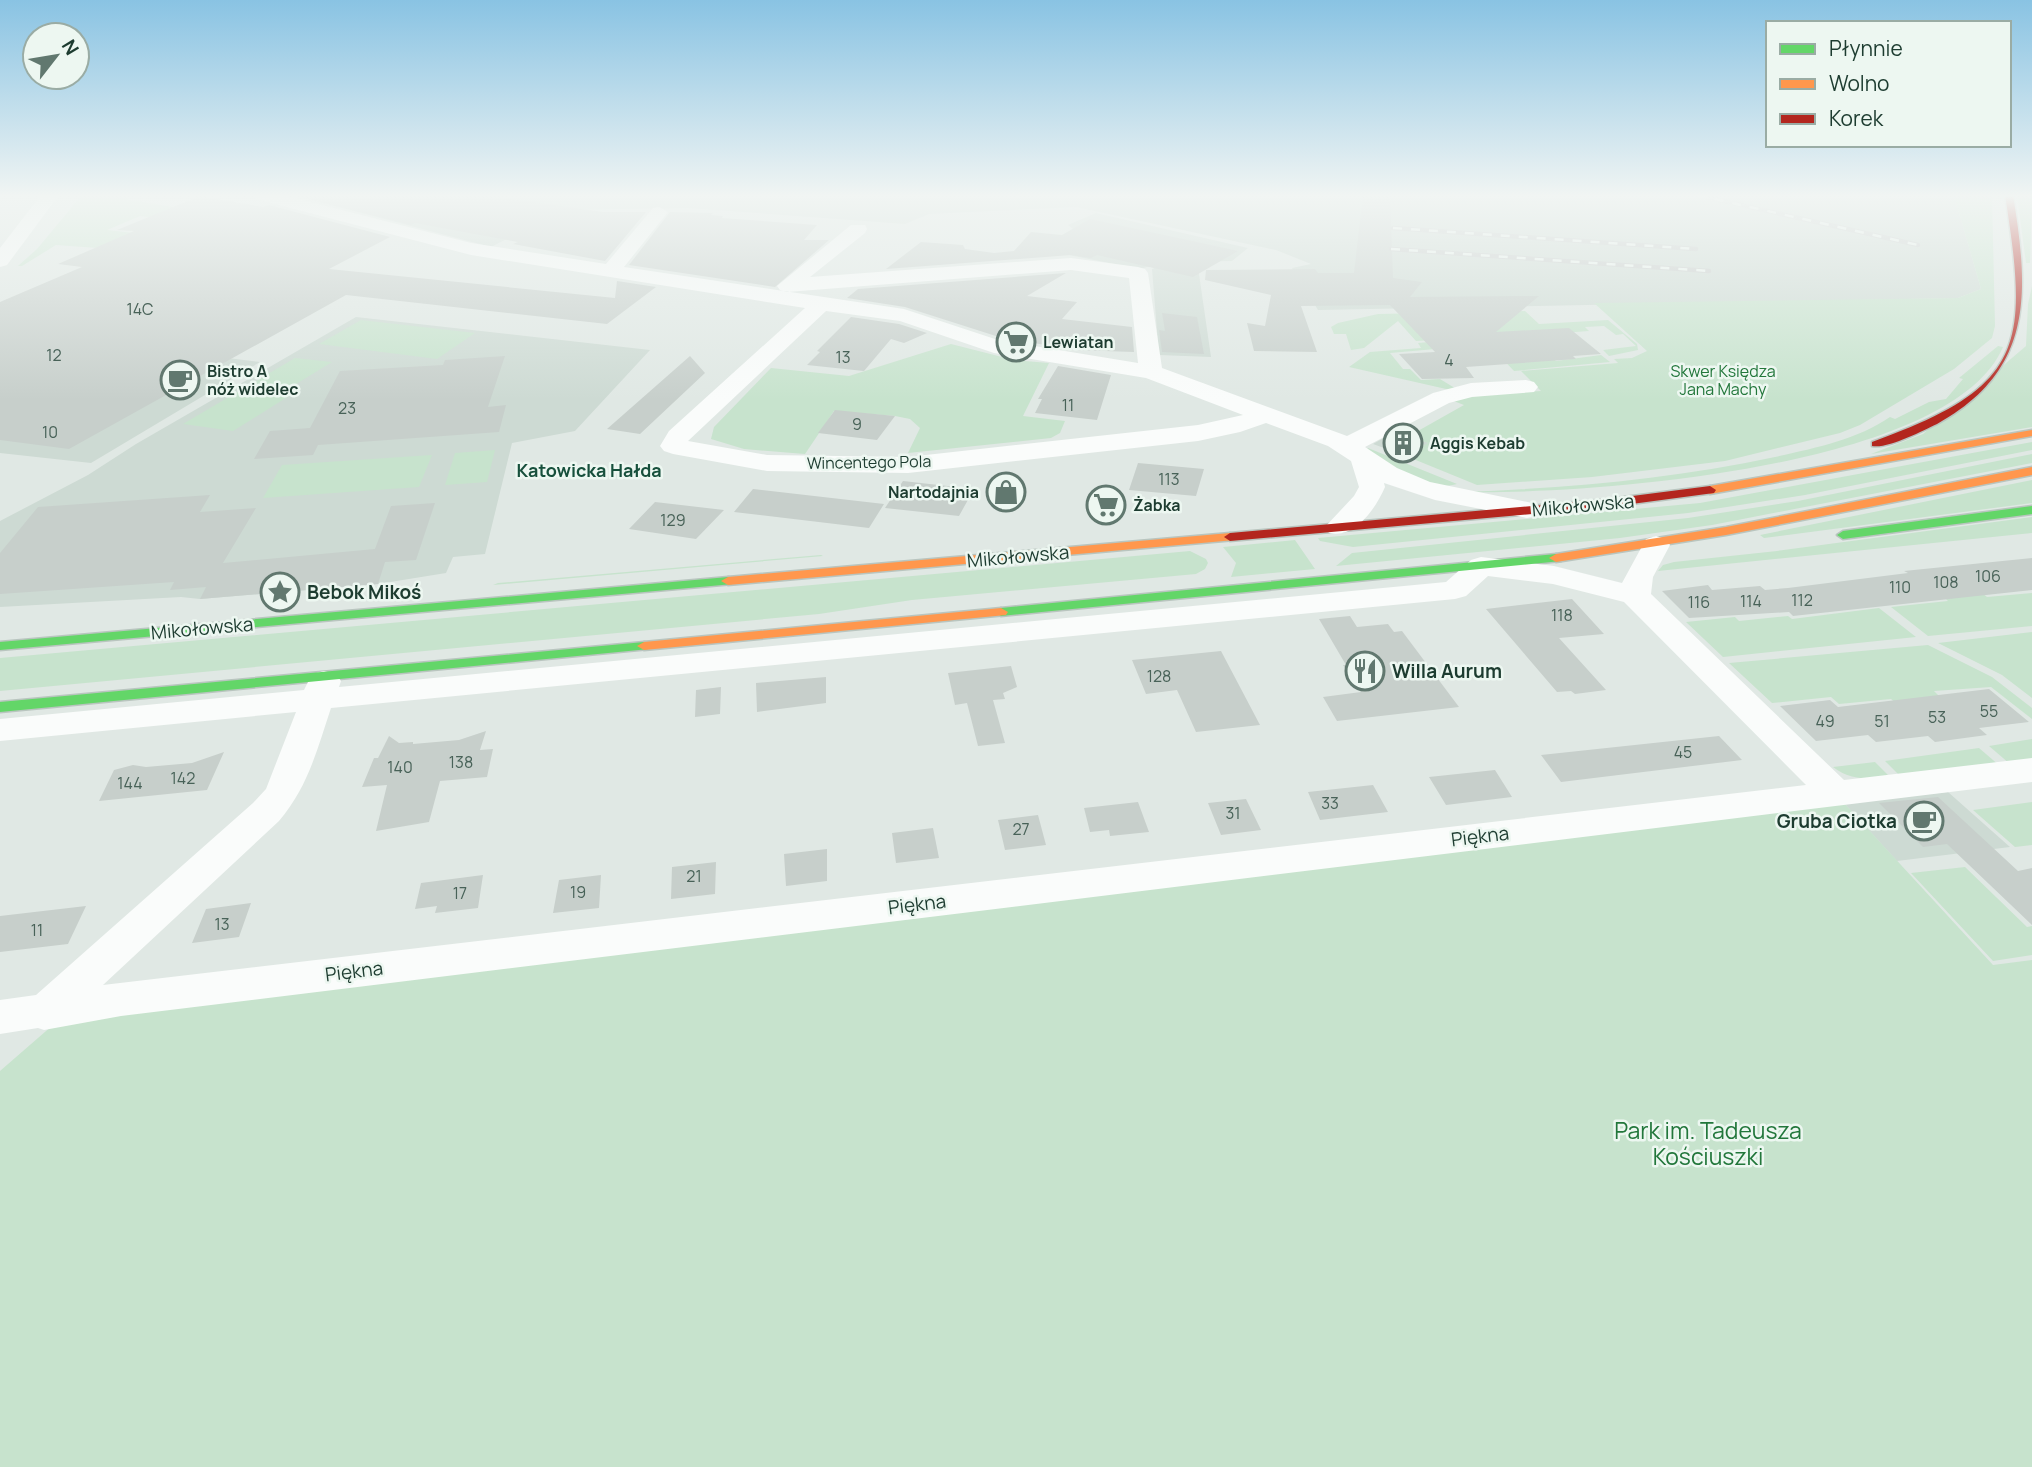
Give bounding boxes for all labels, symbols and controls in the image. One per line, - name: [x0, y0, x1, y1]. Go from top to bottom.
- north arrow: [21, 21, 91, 91]
- legend: [1766, 21, 2011, 147]
- text: Płynnie: [1829, 34, 1903, 62]
- text: N: [56, 35, 85, 60]
- text: Wolno: [1829, 69, 1890, 97]
- text: Korek: [1829, 104, 1884, 132]
- house number: 14C: [126, 298, 154, 320]
- supermarket icon: Lewiatan: [995, 321, 1037, 363]
- place label: Lewiatan: [1043, 331, 1114, 353]
- house number: 12: [46, 344, 62, 366]
- house number: 13: [835, 346, 851, 368]
- house number: 4: [1444, 349, 1454, 371]
- cafe icon: Bistro A nóż widelec: [159, 359, 201, 401]
- place label: Bistro A nóż widelec: [207, 360, 298, 400]
- park label: Skwer Księdza Jana Machy: [1670, 360, 1776, 400]
- house number: 11: [1062, 394, 1074, 416]
- house number: 23: [338, 397, 356, 419]
- house number: 9: [852, 413, 862, 435]
- house number: 10: [42, 421, 58, 443]
- building icon: Aggis Kebab: [1382, 422, 1424, 464]
- place label: Aggis Kebab: [1430, 432, 1525, 454]
- street label: Wincentego Pola: [807, 450, 931, 474]
- district label: Katowicka Hałda: [516, 458, 662, 482]
- house number: 113: [1158, 468, 1180, 490]
- shop icon: Nartodajnia: [985, 471, 1027, 513]
- place label: Nartodajnia: [888, 481, 979, 503]
- supermarket icon: Żabka: [1085, 484, 1127, 526]
- street label: Mikołowska: [1531, 488, 1635, 522]
- place label: Żabka: [1133, 494, 1181, 516]
- house number: 129: [660, 509, 686, 531]
- street label: Mikołowska: [966, 539, 1070, 573]
- house number: 106: [1975, 565, 2001, 587]
- place icon: Bebok Mikoś: [259, 571, 301, 613]
- house number: 108: [1933, 571, 1959, 593]
- house number: 110: [1889, 576, 1911, 598]
- place label: Bebok Mikoś: [307, 579, 421, 605]
- house number: 112: [1791, 589, 1813, 611]
- house number: 114: [1740, 590, 1762, 612]
- house number: 116: [1688, 591, 1710, 613]
- house number: 118: [1551, 604, 1573, 626]
- street label: Mikołowska: [150, 611, 254, 645]
- restaurant icon: Willa Aurum: [1344, 650, 1386, 692]
- place label: Willa Aurum: [1392, 658, 1502, 684]
- house number: 128: [1147, 665, 1171, 687]
- house number: 55: [1980, 700, 1998, 722]
- house number: 53: [1928, 706, 1946, 728]
- house number: 49: [1815, 710, 1835, 732]
- house number: 51: [1874, 710, 1890, 732]
- house number: 45: [1674, 741, 1692, 763]
- house number: 138: [449, 751, 473, 773]
- house number: 140: [387, 756, 413, 778]
- house number: 142: [171, 767, 195, 789]
- house number: 144: [117, 772, 143, 794]
- house number: 33: [1321, 792, 1339, 814]
- cafe icon: Gruba Ciotka: [1903, 800, 1945, 842]
- house number: 31: [1225, 802, 1241, 824]
- place label: Gruba Ciotka: [1777, 808, 1897, 834]
- house number: 27: [1012, 818, 1030, 840]
- street label: Piękna: [1449, 820, 1511, 852]
- house number: 21: [686, 865, 702, 887]
- house number: 19: [570, 881, 586, 903]
- house number: 17: [453, 882, 467, 904]
- street label: Piękna: [886, 888, 948, 920]
- house number: 13: [214, 913, 230, 935]
- house number: 11: [31, 919, 43, 941]
- street label: Piękna: [323, 955, 385, 987]
- park label: Park im. Tadeusza Kościuszki: [1614, 1114, 1802, 1172]

